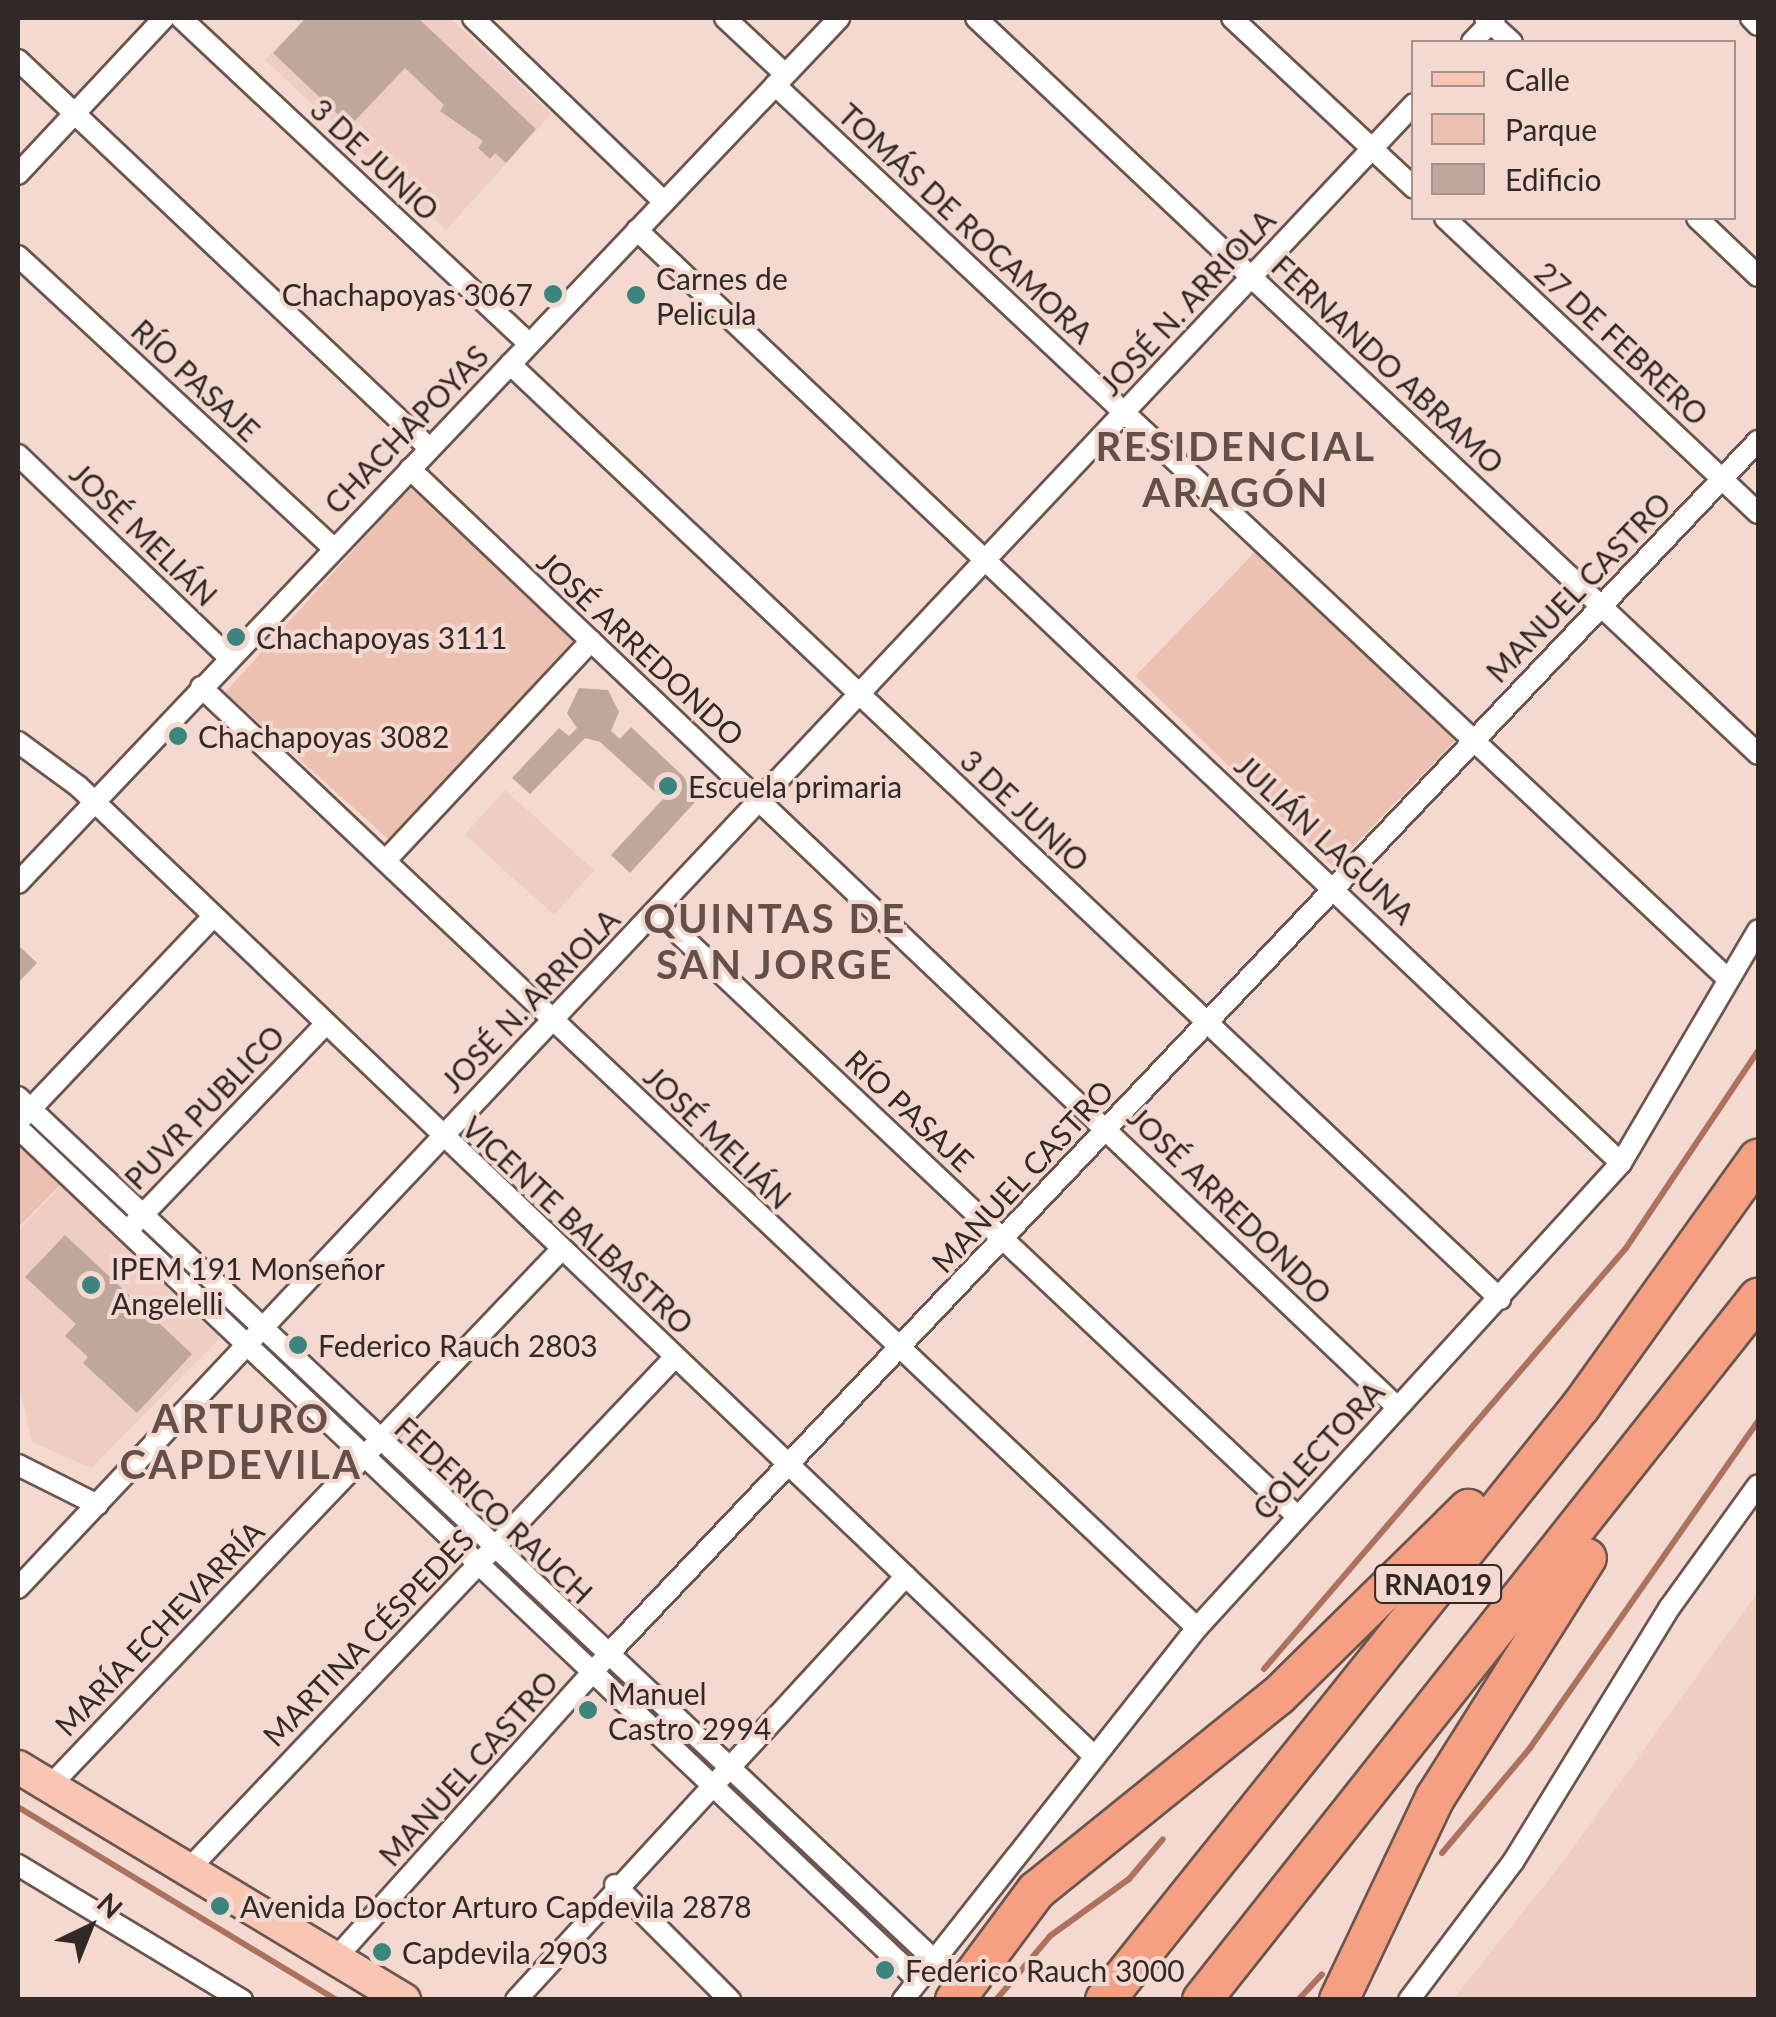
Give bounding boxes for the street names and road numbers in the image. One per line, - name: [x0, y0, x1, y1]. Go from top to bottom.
- street label: 3 DE JUNIO: [303, 90, 447, 228]
- street label: TOMÁS DE ROCAMORA: [831, 96, 1101, 350]
- street label: JOSÉ N. ARRIOLA: [1091, 201, 1283, 403]
- street label: FERNANDO ABRAMO: [1264, 247, 1512, 481]
- street label: 27 DE FEBRERO: [1528, 254, 1716, 432]
- street label: RÍO PASAJE: [125, 312, 267, 448]
- street label: CHACHAPOYAS: [317, 337, 495, 521]
- street label: JOSÉ MELIÁN: [63, 455, 225, 613]
- street label: MANUEL CASTRO: [1478, 484, 1678, 690]
- street label: JOSÉ ARREDONDO: [530, 543, 752, 753]
- street label: 3 DE JUNIO: [953, 741, 1097, 879]
- street label: JULIÁN LAGUNA: [1228, 747, 1422, 931]
- street label: JOSÉ N. ARRIOLA: [433, 901, 627, 1099]
- street label: PUVR PUBLICO: [117, 1018, 291, 1196]
- street label: RÍO PASAJE: [839, 1042, 981, 1178]
- street label: JOSÉ MELIÁN: [637, 1058, 799, 1216]
- street label: MANUEL CASTRO: [923, 1072, 1121, 1280]
- street label: JOSÉ ARREDONDO: [1120, 1098, 1340, 1312]
- street label: VICENTE BALBASTRO: [455, 1109, 701, 1341]
- street label: COLECTORA: [1245, 1373, 1391, 1527]
- street label: FEDERICO RAUCH: [388, 1409, 600, 1611]
- street label: MARÍA ECHEVARRÍA: [47, 1513, 271, 1743]
- street label: MARTINA CÉSPEDES: [255, 1521, 481, 1753]
- road number: RNA019: [1373, 1561, 1503, 1607]
- street label: MANUEL CASTRO: [371, 1663, 565, 1873]

